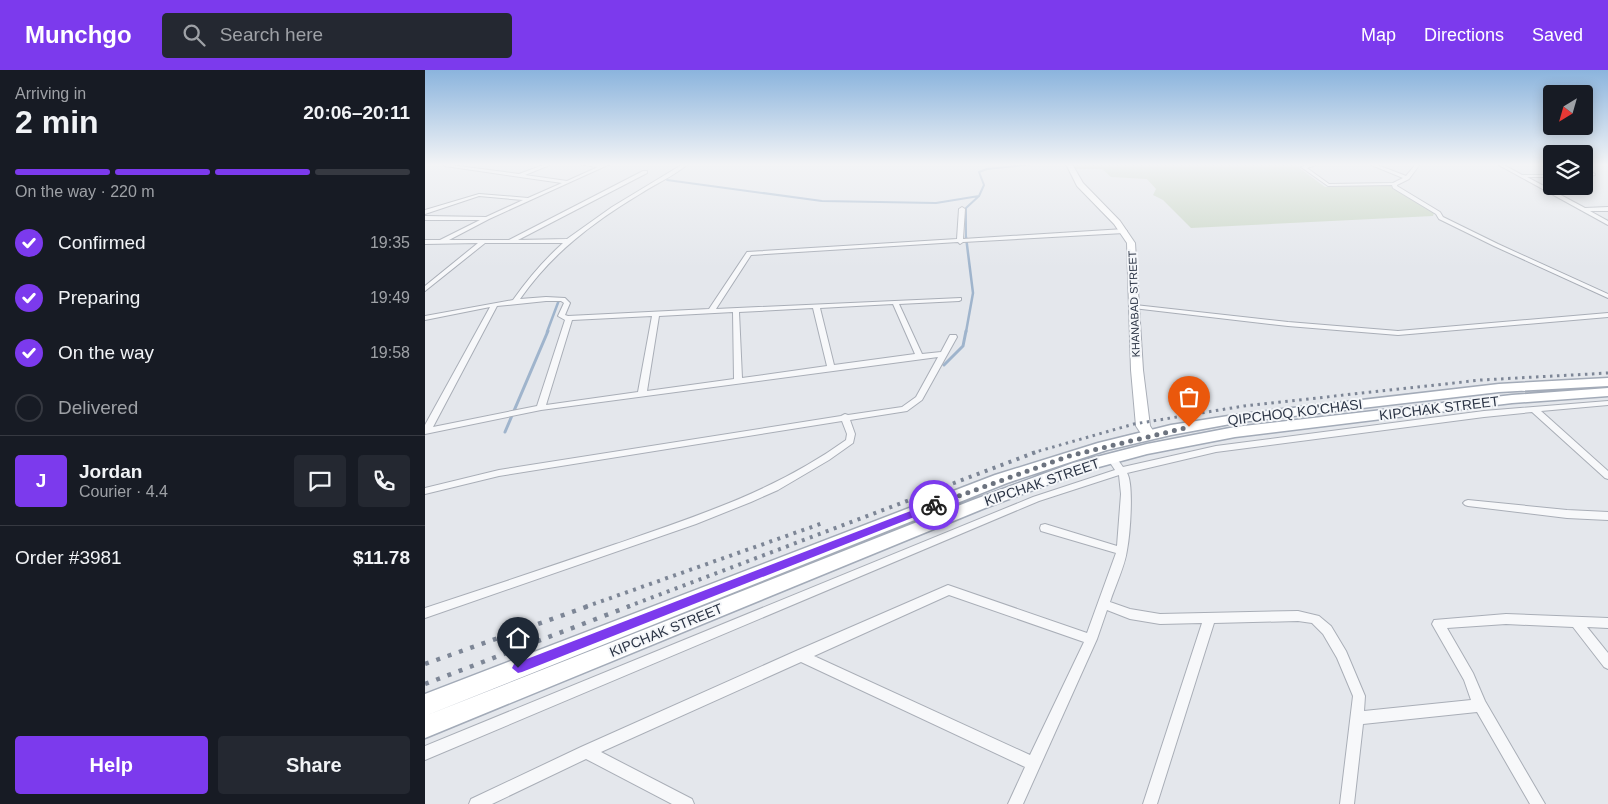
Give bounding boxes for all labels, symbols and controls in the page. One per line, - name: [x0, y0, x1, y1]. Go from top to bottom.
- search box: [162, 13, 512, 58]
- text: Munchgo: [25, 21, 132, 48]
- icon: search: [180, 21, 208, 49]
- text: Search here: [220, 24, 323, 45]
- text: Map: [1361, 25, 1396, 45]
- text: Directions: [1424, 25, 1504, 45]
- text: Saved: [1532, 25, 1583, 45]
- text: Arriving in: [15, 85, 86, 102]
- north arrow: [1543, 85, 1593, 135]
- map controls: [1543, 85, 1593, 195]
- text: 20:06–20:11: [303, 102, 410, 123]
- text: 2 min: [15, 104, 99, 140]
- button: layers: [1543, 145, 1593, 195]
- text: On the way · 220 m: [15, 183, 155, 200]
- icon: check: [15, 229, 43, 257]
- text: Confirmed: [58, 232, 146, 253]
- text: 19:35: [370, 234, 410, 251]
- street label: KHANABAD STREET: [1126, 250, 1142, 358]
- icon: check: [15, 284, 43, 312]
- text: Preparing: [58, 287, 140, 308]
- text: 19:49: [370, 289, 410, 306]
- icon: check: [15, 339, 43, 367]
- text: On the way: [58, 342, 154, 363]
- text: 19:58: [370, 344, 410, 361]
- pin: [1168, 376, 1210, 427]
- icon: bag: [1175, 383, 1203, 411]
- street label: KIPCHAK STREET: [1378, 393, 1500, 423]
- street label: QIPCHOQ KO'CHASI: [1227, 396, 1363, 428]
- text: Delivered: [58, 397, 138, 418]
- button: chat: [294, 455, 346, 507]
- button: phone: [358, 455, 410, 507]
- street label: KIPCHAK STREET: [982, 455, 1102, 509]
- text: Jordan: [79, 461, 142, 482]
- text: J: [36, 470, 46, 491]
- courier: [909, 480, 959, 530]
- text: Courier · 4.4: [79, 483, 168, 500]
- icon: bike: [920, 491, 948, 519]
- text: Order #3981: [15, 547, 122, 568]
- text: $11.78: [353, 547, 410, 568]
- street label: KIPCHAK STREET: [607, 600, 725, 660]
- pin: [497, 617, 539, 668]
- icon: home: [504, 624, 532, 652]
- button: Help: [15, 736, 208, 794]
- button: Share: [218, 736, 410, 794]

